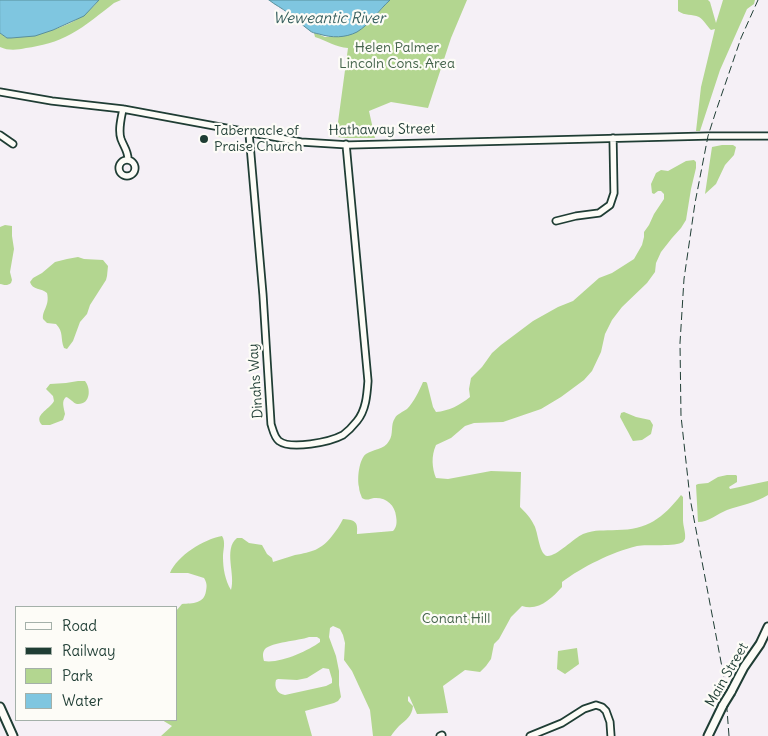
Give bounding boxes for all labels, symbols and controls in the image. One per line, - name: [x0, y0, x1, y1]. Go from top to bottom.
- water label: Weweantic River: [273, 10, 385, 28]
- park label: Helen Palmer Lincoln Cons. Area: [339, 40, 455, 72]
- street label: Hathaway Street: [329, 121, 435, 139]
- place label: Tabernacle of Praise Church: [214, 123, 303, 156]
- marker: Tabernacle of Praise Church: [198, 133, 210, 145]
- street label: Dinahs Way: [245, 343, 267, 419]
- legend: [15, 606, 178, 721]
- park label: Conant Hill: [422, 611, 490, 627]
- text: Road: [62, 616, 97, 635]
- street label: Main Street: [702, 640, 752, 710]
- text: Railway: [62, 641, 116, 660]
- text: Park: [62, 666, 93, 685]
- text: Water: [62, 691, 103, 710]

